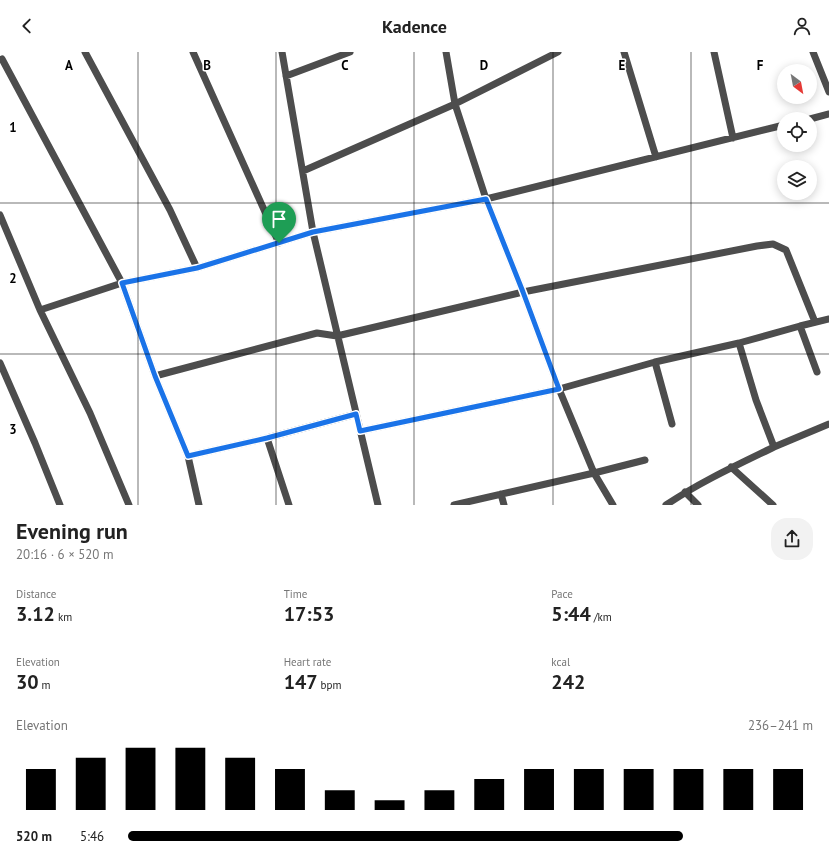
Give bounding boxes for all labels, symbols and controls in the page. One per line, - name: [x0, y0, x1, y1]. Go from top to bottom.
- icon: back: [16, 15, 38, 37]
- text: Kadence: [382, 15, 447, 38]
- icon: person: [791, 15, 813, 37]
- text: A: [65, 57, 73, 74]
- text: B: [203, 57, 211, 74]
- text: C: [341, 57, 349, 74]
- text: D: [480, 57, 488, 74]
- text: E: [619, 57, 626, 74]
- text: F: [757, 57, 764, 74]
- north arrow: [777, 64, 817, 104]
- map controls: [777, 64, 817, 200]
- button: locate: [777, 112, 817, 152]
- text: 1: [9, 119, 17, 136]
- button: layers: [777, 160, 817, 200]
- pin: [262, 202, 296, 243]
- icon: arrive: [268, 208, 290, 230]
- text: 2: [9, 270, 17, 287]
- text: 3: [9, 421, 17, 438]
- text: Evening run: [16, 517, 128, 545]
- button: share: [771, 518, 813, 560]
- text: 20:16 · 6 × 520 m: [16, 546, 113, 563]
- text: Distance: [16, 587, 56, 601]
- text: Time: [284, 587, 307, 601]
- text: Pace: [551, 587, 573, 601]
- text: 3.12: [16, 601, 55, 627]
- text: 17:53: [284, 601, 334, 627]
- text: 5:44: [551, 601, 591, 627]
- text: km: [55, 610, 72, 624]
- text: /km: [591, 610, 612, 624]
- text: Elevation: [16, 655, 60, 669]
- text: Heart rate: [284, 655, 331, 669]
- text: kcal: [551, 655, 570, 669]
- text: 30: [16, 669, 39, 695]
- text: 147: [284, 669, 318, 695]
- text: 242: [551, 669, 585, 695]
- text: m: [39, 678, 51, 692]
- text: bpm: [318, 678, 341, 692]
- text: Elevation: [16, 717, 68, 734]
- text: 236–241 m: [748, 717, 813, 734]
- text: 520 m: [16, 828, 52, 845]
- text: 5:46: [80, 828, 104, 845]

